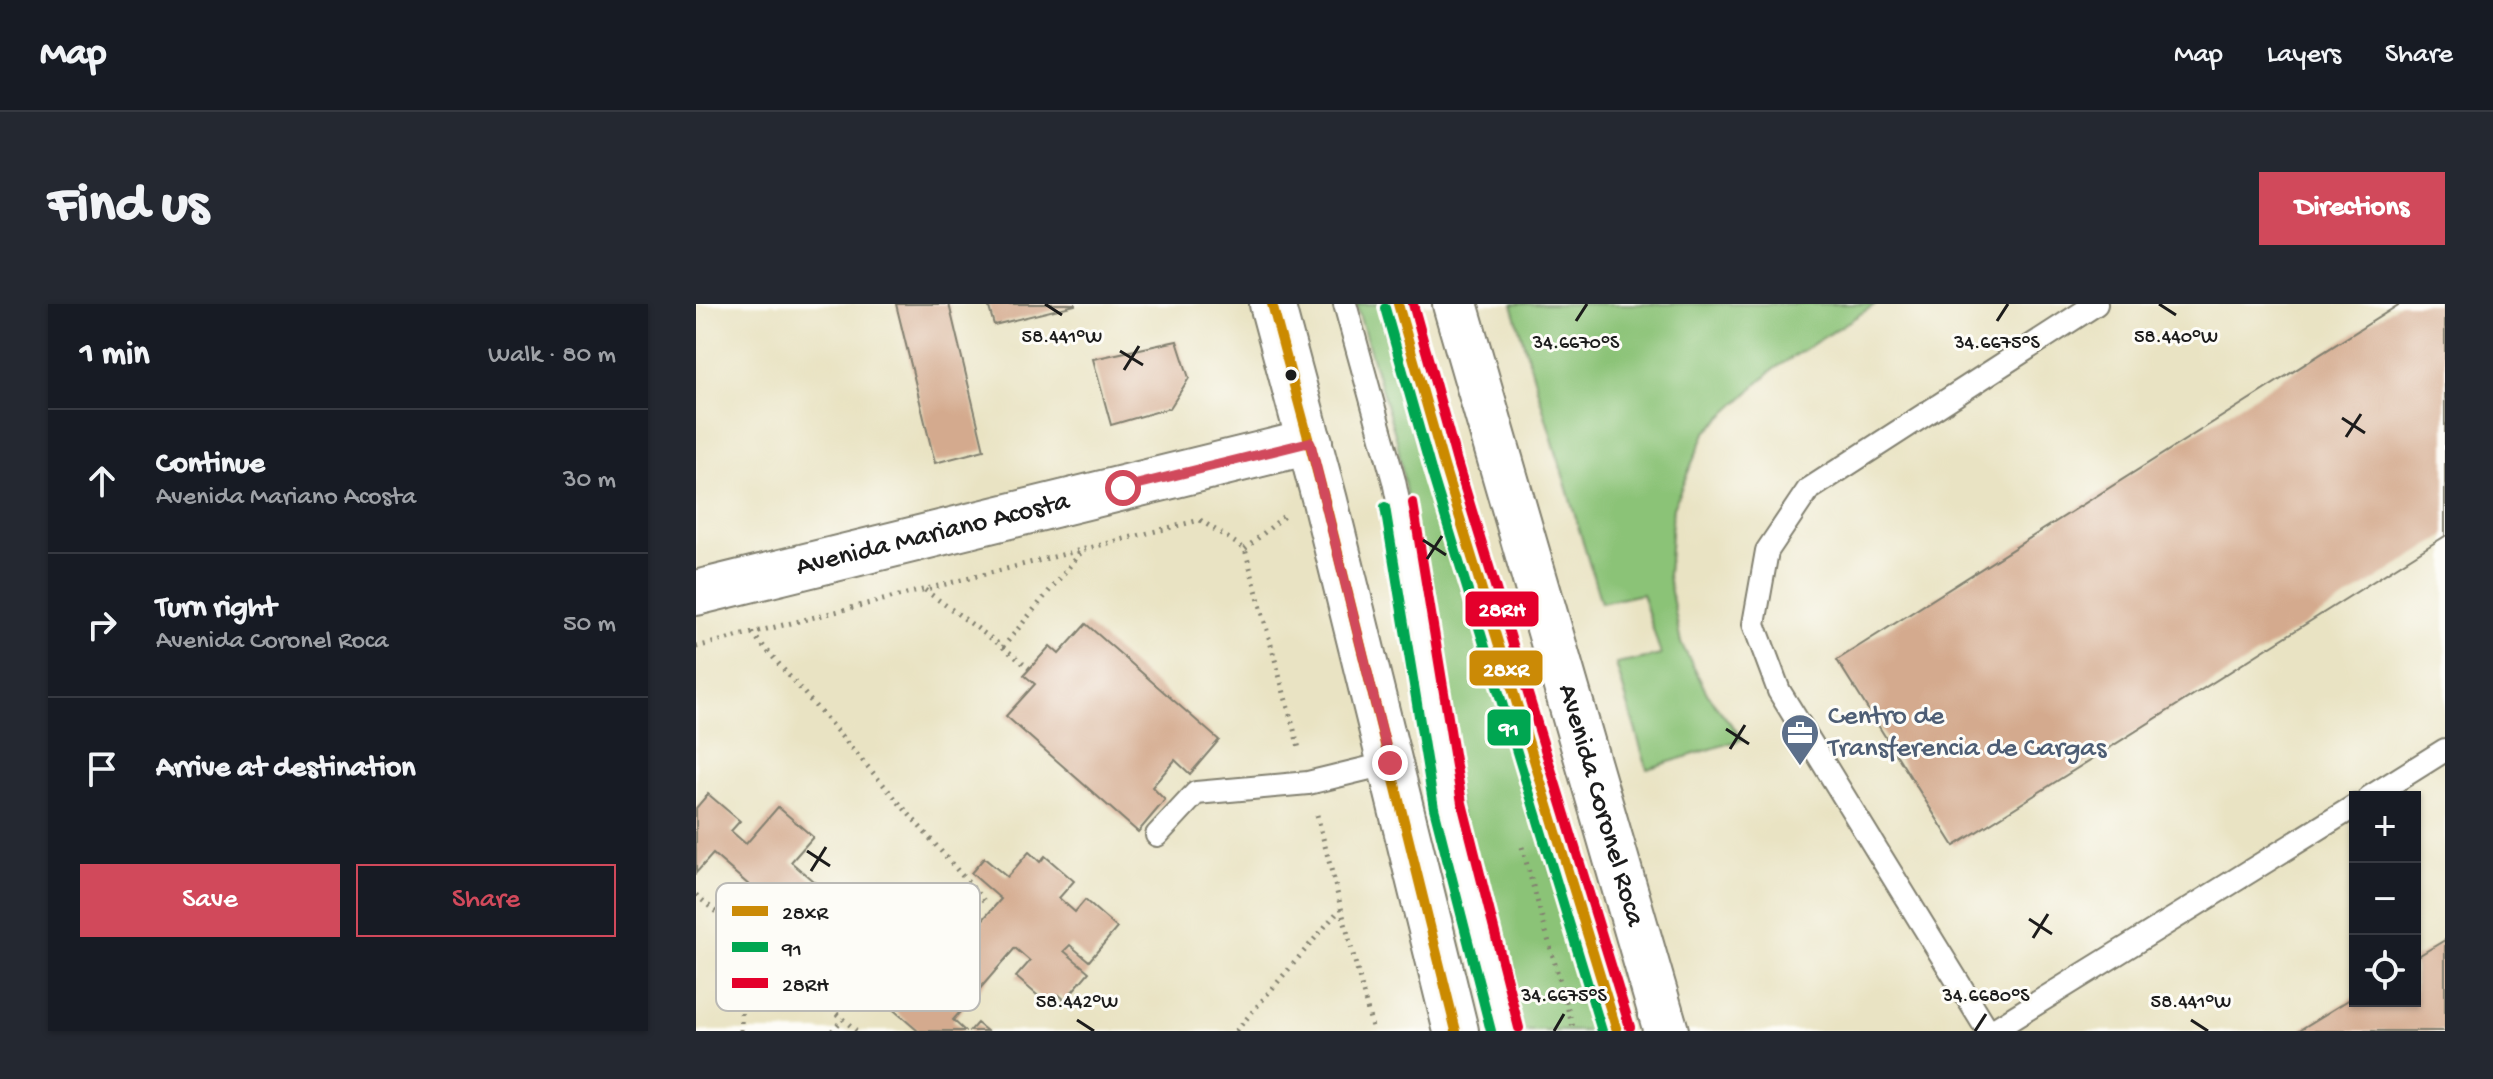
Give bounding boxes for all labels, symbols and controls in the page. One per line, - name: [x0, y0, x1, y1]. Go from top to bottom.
- text: Map: [40, 33, 106, 77]
- text: Map: [2174, 39, 2223, 72]
- text: Layers: [2267, 39, 2341, 72]
- text: Share: [2385, 39, 2453, 72]
- button: Directions: [2259, 172, 2445, 245]
- text: Find us: [48, 175, 208, 241]
- text: 58.441°W: [1022, 327, 1102, 350]
- text: 58.440°W: [2134, 327, 2218, 350]
- text: 34.6670°S: [1532, 333, 1620, 356]
- text: 34.6675°S: [1953, 333, 2041, 356]
- text: 1 min: [80, 336, 149, 376]
- text: Walk · 80 m: [488, 341, 616, 372]
- unlabelled marker: [1283, 367, 1299, 383]
- text: Continue: [156, 448, 265, 483]
- icon: ahead: [80, 459, 124, 503]
- text: 30 m: [563, 466, 616, 497]
- route start: [1105, 470, 1141, 506]
- text: Avenida Mariano Acosta: [156, 483, 416, 514]
- street label: Avenida Mariano Acosta: [793, 485, 1074, 584]
- line badge: 28RH: [1464, 590, 1540, 628]
- text: Turn right: [156, 592, 276, 627]
- text: 28RH: [1479, 599, 1527, 625]
- icon: right: [80, 603, 124, 647]
- text: 50 m: [563, 610, 616, 641]
- text: Avenida Coronel Roca: [156, 627, 388, 658]
- line badge: 28xR: [1468, 649, 1544, 687]
- text: 28xR: [1483, 659, 1530, 685]
- street label: Avenida Coronel Roca: [1550, 680, 1652, 932]
- place label: Centro de Transferencia de Cargas: [1826, 701, 2107, 766]
- line badge: 91: [1486, 708, 1532, 747]
- office icon: Centro de Transferencia de Cargas: [1779, 712, 1821, 767]
- text: 91: [1498, 718, 1519, 744]
- route end: [1372, 745, 1408, 781]
- icon: arrive: [80, 747, 124, 791]
- text: Arrive at destination: [156, 752, 416, 787]
- map controls: [2349, 791, 2421, 1007]
- button: +: [2349, 791, 2421, 863]
- button: −: [2349, 863, 2421, 935]
- button: Save: [80, 864, 340, 937]
- button: Share: [356, 864, 616, 937]
- legend: [716, 883, 980, 1011]
- text: 28xR: [782, 902, 829, 928]
- button: locate: [2349, 935, 2421, 1007]
- text: 91: [781, 938, 802, 964]
- text: 28RH: [782, 974, 829, 1000]
- text: 34.6675°S: [1520, 986, 1608, 1009]
- text: 34.6680°S: [1942, 986, 2030, 1009]
- text: 58.442°W: [1036, 992, 1118, 1015]
- text: 58.441°W: [2151, 992, 2231, 1015]

